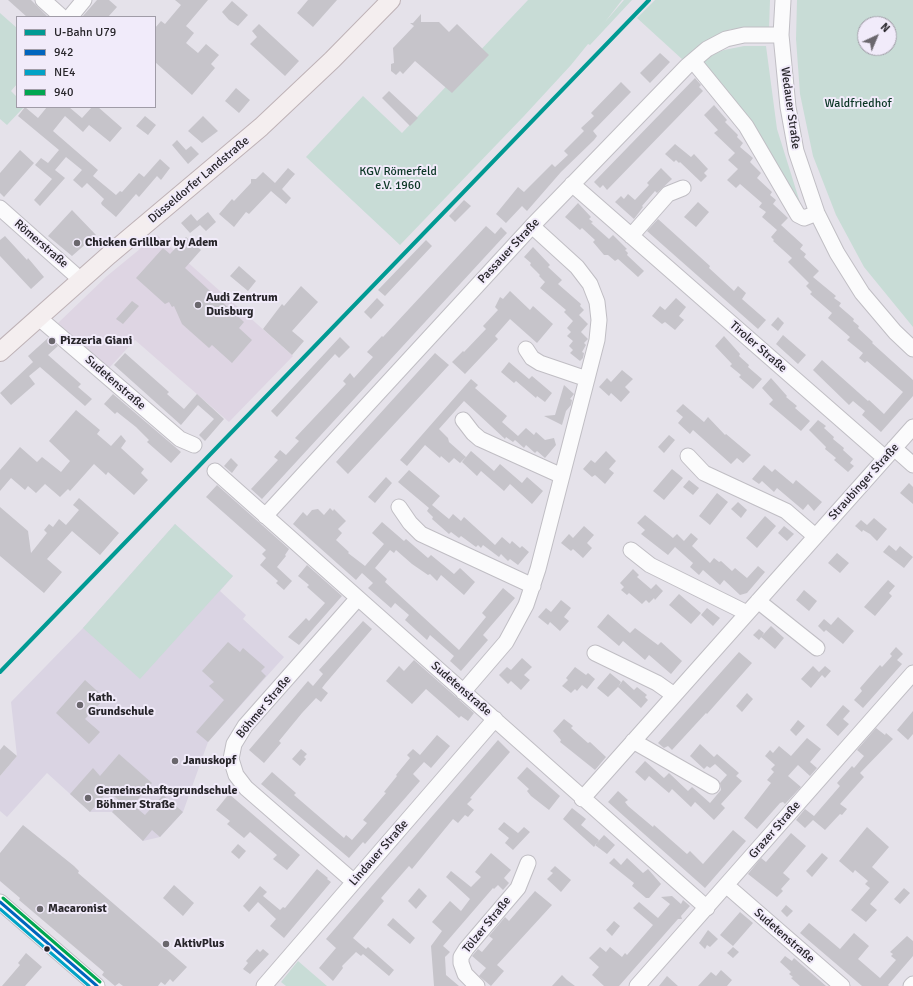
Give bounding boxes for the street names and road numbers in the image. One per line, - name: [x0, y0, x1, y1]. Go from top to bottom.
- street label: Wedauer Straße: [777, 66, 803, 150]
- street label: Düsseldorfer Landstraße: [146, 134, 252, 226]
- street label: Passauer Straße: [475, 216, 543, 286]
- street label: Römerstraße: [11, 217, 71, 271]
- street label: Tiroler Straße: [727, 318, 789, 376]
- street label: Sudetenstraße: [82, 353, 148, 413]
- street label: Straubinger Straße: [826, 441, 902, 523]
- street label: Sudetenstraße: [428, 659, 494, 719]
- street label: Böhmer Straße: [234, 673, 294, 741]
- street label: Grazer Straße: [746, 798, 804, 862]
- street label: Lindauer Straße: [346, 817, 412, 889]
- street label: Tölzer Straße: [460, 894, 514, 956]
- street label: Sudetenstraße: [751, 906, 817, 966]

